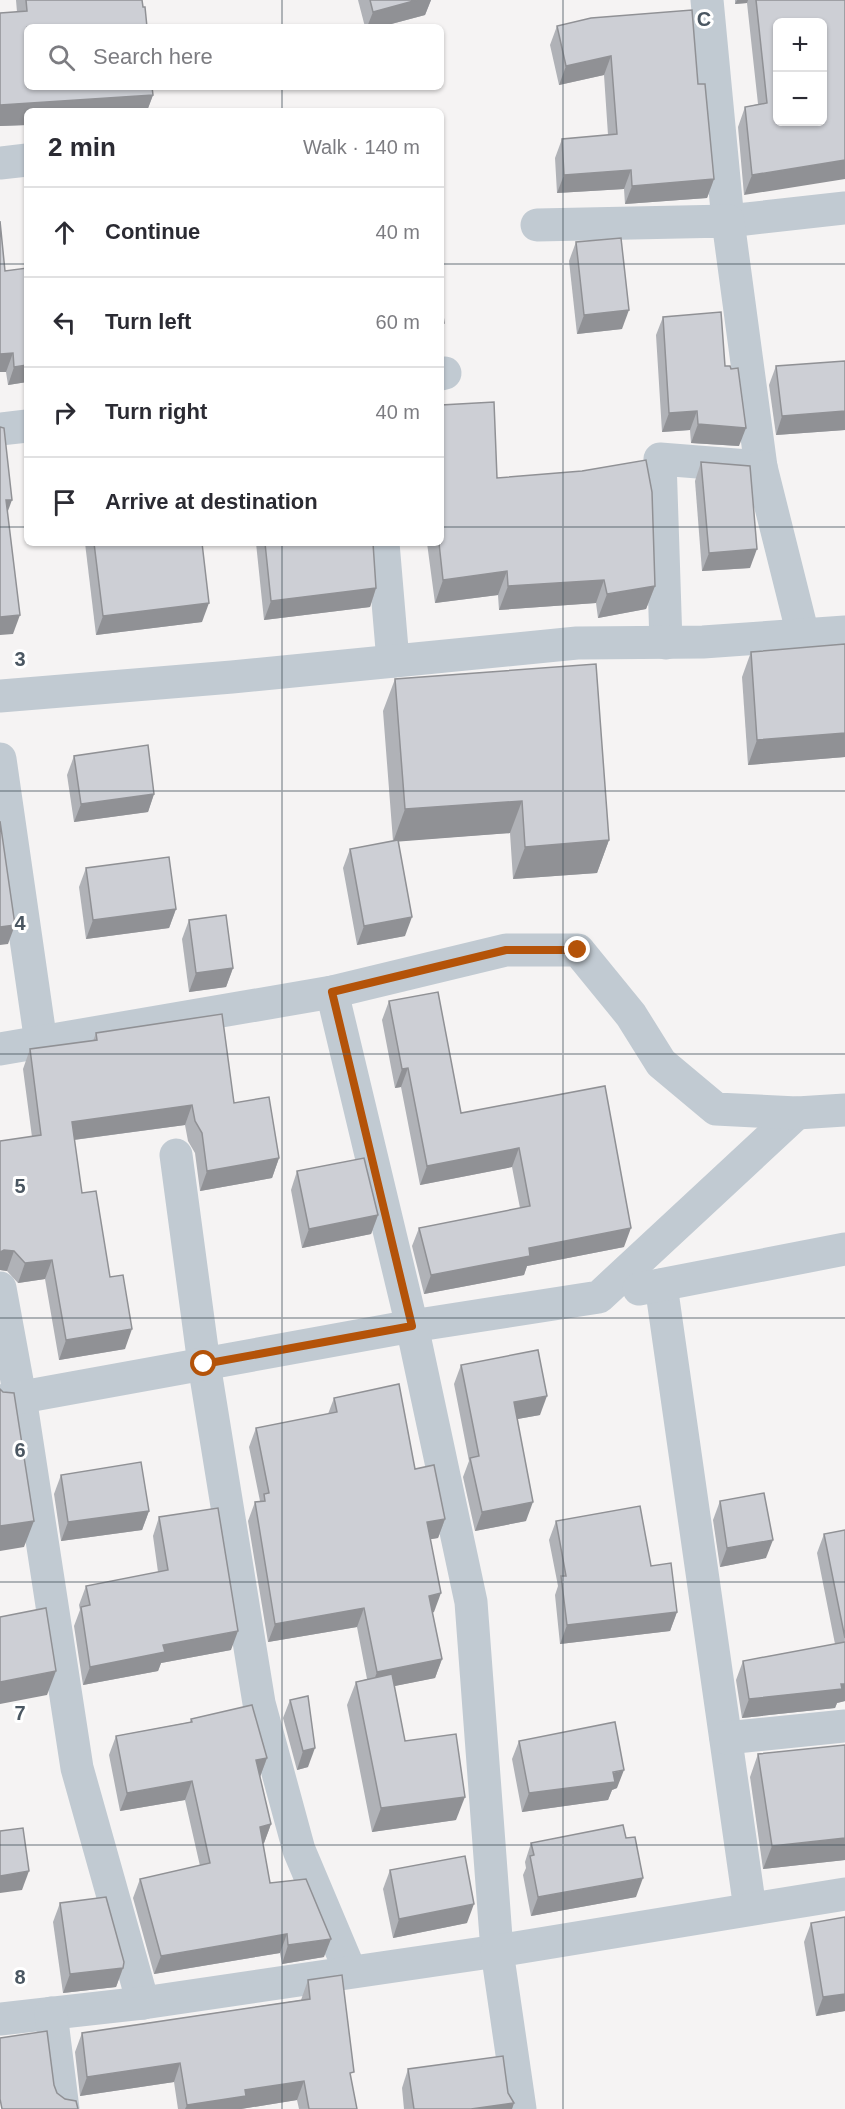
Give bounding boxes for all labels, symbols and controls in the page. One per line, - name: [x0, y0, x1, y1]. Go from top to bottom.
- text: C: [697, 8, 711, 30]
- map controls: [773, 18, 827, 126]
- button: +: [773, 18, 827, 72]
- search box: [24, 24, 444, 90]
- icon: search: [45, 41, 78, 74]
- text: Search here: [93, 44, 213, 69]
- button: −: [773, 72, 827, 126]
- text: 2 min: [48, 132, 116, 162]
- text: Walk · 140 m: [303, 136, 420, 158]
- icon: ahead: [48, 216, 81, 249]
- text: Continue: [105, 219, 200, 244]
- text: 40 m: [376, 221, 420, 243]
- icon: left: [48, 306, 81, 339]
- text: Turn left: [105, 309, 191, 334]
- text: 60 m: [376, 311, 420, 333]
- icon: right: [48, 396, 81, 429]
- text: Turn right: [105, 399, 207, 424]
- text: 40 m: [376, 401, 420, 423]
- icon: arrive: [48, 486, 81, 519]
- text: Arrive at destination: [105, 489, 318, 514]
- text: 3: [14, 648, 26, 670]
- text: 4: [14, 912, 26, 934]
- route end: [564, 936, 590, 962]
- text: 5: [14, 1175, 26, 1197]
- route start: [190, 1350, 216, 1376]
- text: 6: [14, 1439, 26, 1461]
- text: 7: [14, 1702, 26, 1724]
- text: 8: [14, 1966, 26, 1988]

